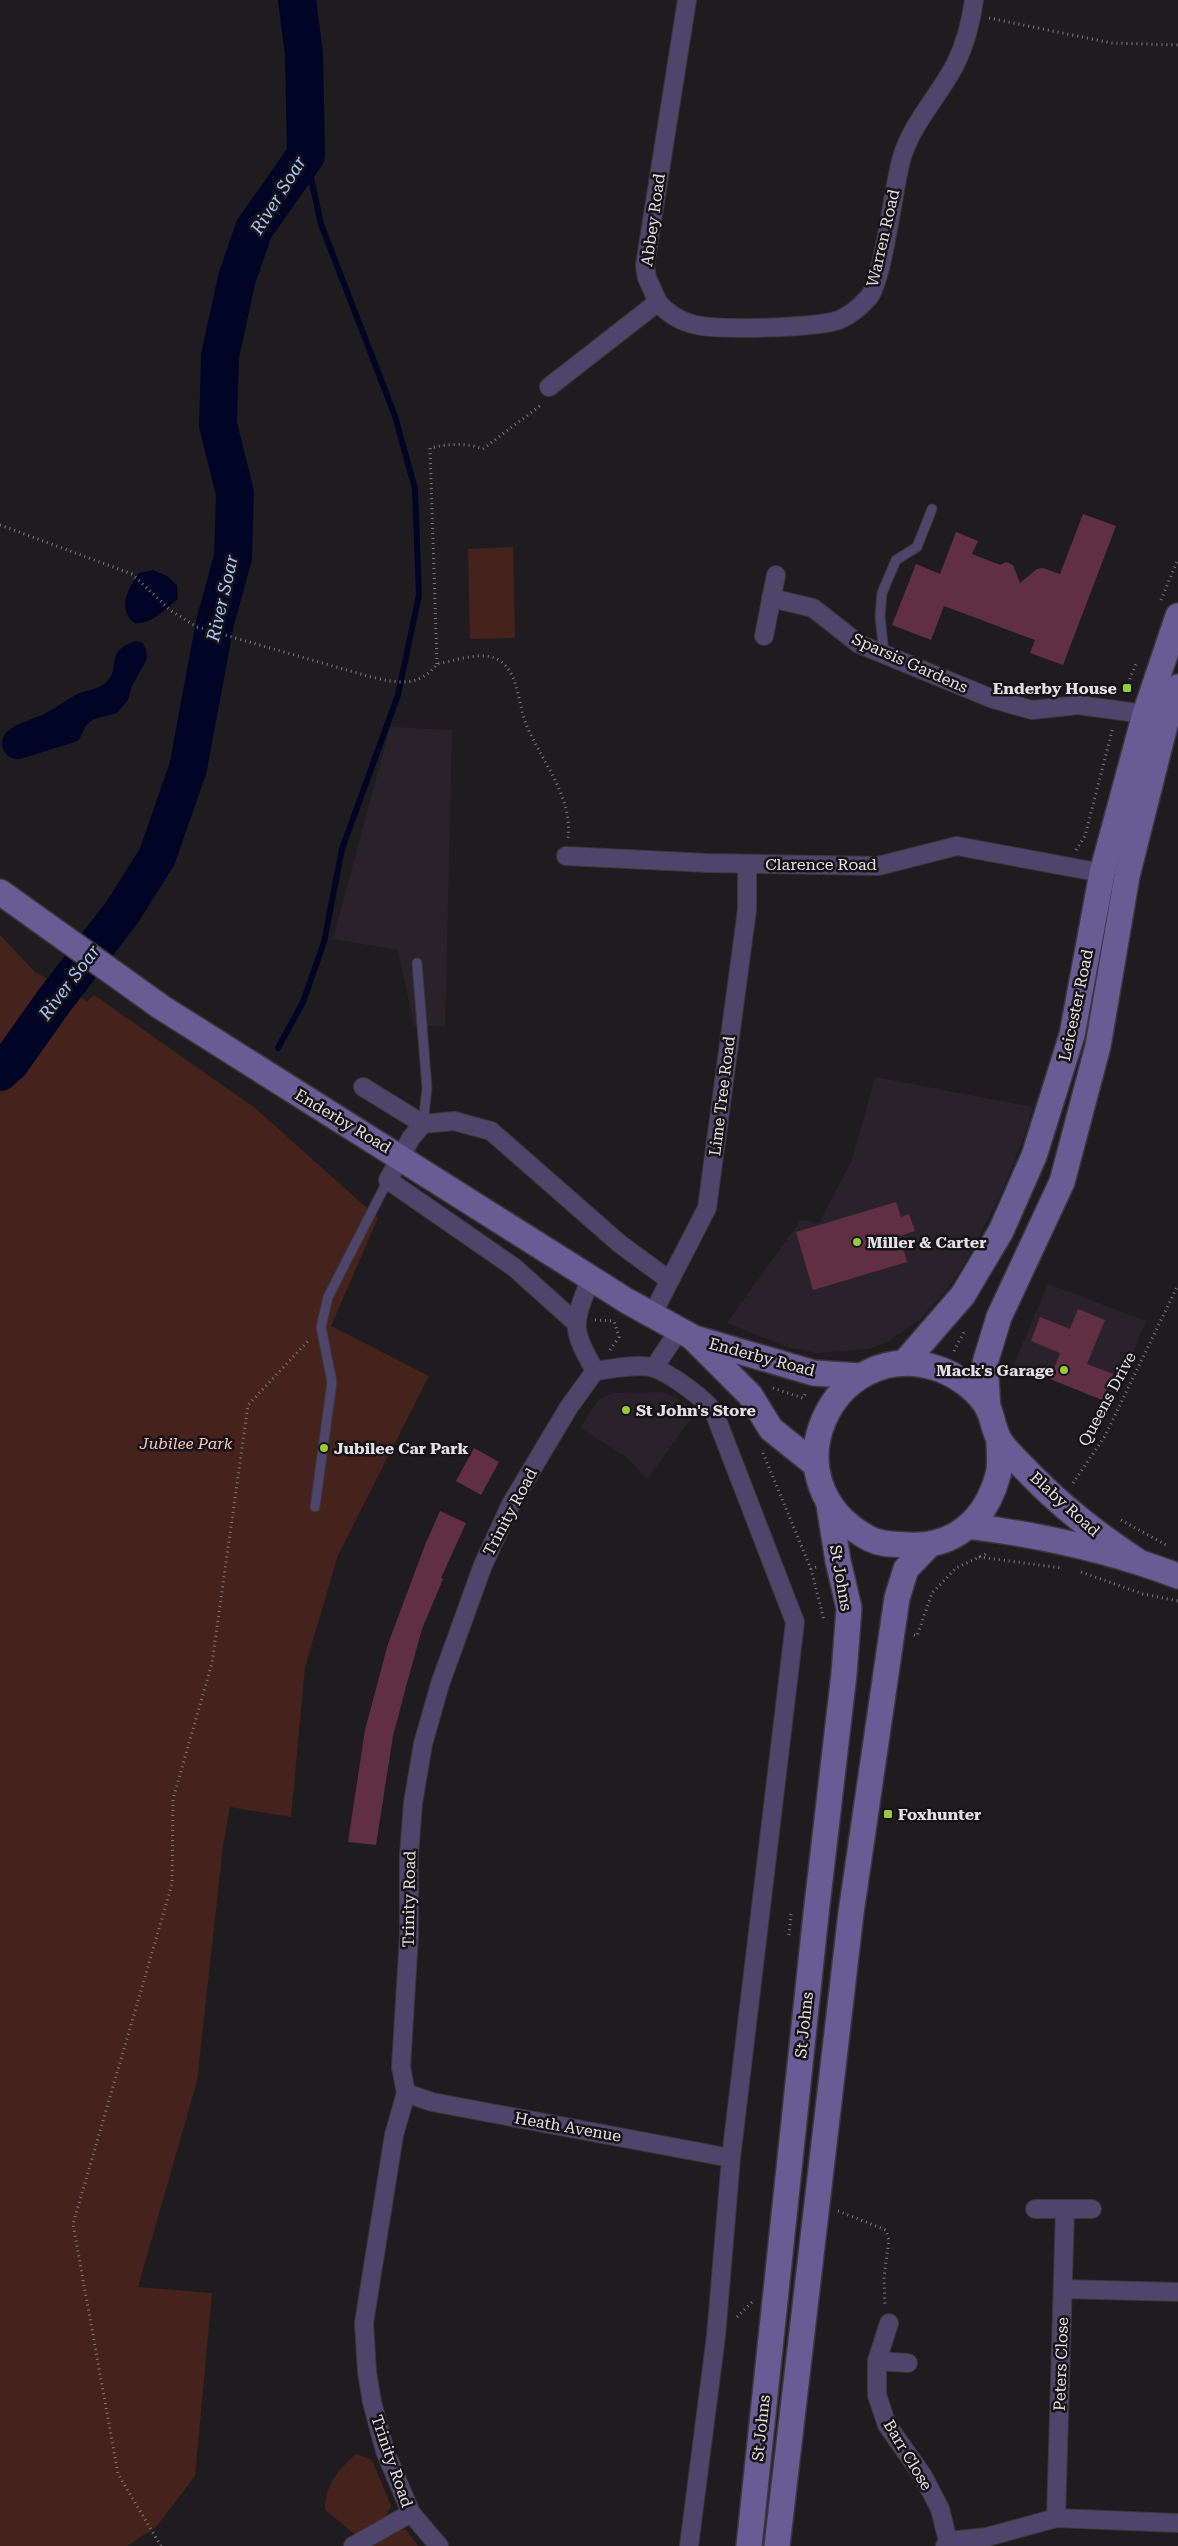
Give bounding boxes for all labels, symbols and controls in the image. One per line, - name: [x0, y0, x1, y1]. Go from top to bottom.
- water label: River Soar: [245, 152, 311, 239]
- street label: Abbey Road: [637, 172, 669, 268]
- street label: Warren Road: [863, 187, 903, 289]
- water label: River Soar: [202, 552, 242, 644]
- street label: Sparsis Gardens: [849, 629, 971, 697]
- place label: Enderby House: [993, 679, 1117, 698]
- marker: Enderby House: [1121, 682, 1133, 694]
- street label: Clarence Road: [765, 855, 877, 874]
- water label: River Soar: [33, 940, 104, 1024]
- street label: Leicester Road: [1055, 947, 1097, 1063]
- street label: Lime Tree Road: [705, 1035, 739, 1157]
- street label: Enderby Road: [291, 1085, 395, 1157]
- place label: Miller & Carter: [867, 1233, 986, 1252]
- marker: Miller & Carter: [851, 1236, 863, 1248]
- street label: Enderby Road: [707, 1334, 817, 1380]
- street label: Queens Drive: [1074, 1348, 1140, 1449]
- place label: Mack's Garage: [936, 1361, 1054, 1380]
- marker: Mack's Garage: [1058, 1364, 1070, 1376]
- place label: St John's Store: [636, 1401, 756, 1420]
- marker: St John's Store: [620, 1404, 632, 1416]
- park label: Jubilee Park: [139, 1434, 233, 1453]
- place label: Jubilee Car Park: [334, 1439, 469, 1458]
- marker: Jubilee Car Park: [318, 1442, 330, 1454]
- street label: Trinity Road: [479, 1465, 541, 1559]
- street label: Blaby Road: [1026, 1468, 1104, 1540]
- street label: St Johns: [826, 1543, 856, 1613]
- place label: Foxhunter: [898, 1805, 981, 1824]
- marker: Foxhunter: [882, 1808, 894, 1820]
- street label: Trinity Road: [399, 1851, 419, 1947]
- street label: St Johns: [791, 1990, 817, 2059]
- street label: Heath Avenue: [513, 2108, 623, 2146]
- street label: Peters Close: [1050, 2316, 1072, 2411]
- street label: St Johns: [748, 2393, 774, 2462]
- street label: Trinity Road: [367, 2412, 417, 2510]
- street label: Barr Close: [880, 2416, 937, 2494]

